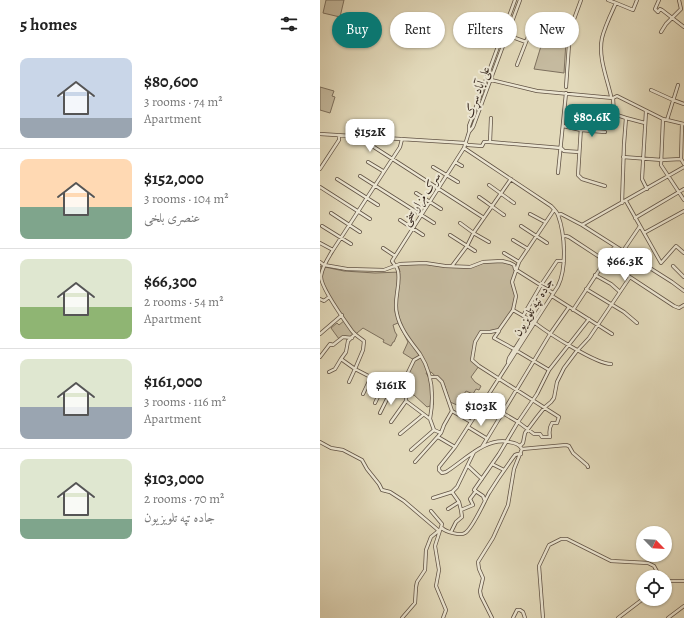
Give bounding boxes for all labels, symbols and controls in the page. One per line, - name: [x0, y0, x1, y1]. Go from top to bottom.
- chip: Buy: [332, 12, 382, 48]
- chip: Rent: [390, 12, 445, 48]
- chip: Filters: [453, 12, 517, 48]
- chip: New: [525, 12, 579, 48]
- text: 5 homes: [20, 13, 77, 36]
- icon: filters: [278, 13, 300, 35]
- street label: علی آباد سړک: [460, 64, 496, 121]
- text: $80,600: [144, 70, 198, 93]
- icon: home: [52, 74, 100, 122]
- text: 3 rooms · 74 m²: [144, 93, 223, 110]
- pin: $80.6K: [559, 104, 625, 138]
- text: $80.6K: [573, 108, 611, 125]
- text: Apartment: [144, 110, 202, 127]
- pin: $152K: [342, 119, 398, 153]
- text: $152K: [354, 123, 386, 140]
- text: $152,000: [144, 167, 204, 190]
- street label: سرک مزار سخی: [398, 169, 445, 229]
- icon: home: [52, 175, 100, 223]
- text: 3 rooms · 104 m²: [144, 190, 228, 207]
- text: عنصری بلخی: [144, 209, 200, 226]
- pin: $66.3K: [592, 248, 658, 282]
- text: $66.3K: [607, 252, 643, 269]
- text: $66,300: [144, 270, 197, 293]
- icon: home: [52, 275, 100, 323]
- street label: جاده تپه تلویزیون: [509, 275, 557, 339]
- text: 2 rooms · 54 m²: [144, 293, 223, 310]
- text: Apartment: [144, 310, 202, 327]
- text: $161,000: [144, 370, 202, 393]
- pin: $161K: [363, 372, 419, 406]
- icon: home: [52, 375, 100, 423]
- text: $161K: [376, 376, 406, 393]
- text: 3 rooms · 116 m²: [144, 393, 226, 410]
- pin: $103K: [453, 393, 509, 427]
- text: $103K: [465, 397, 497, 414]
- text: Apartment: [144, 410, 202, 427]
- text: $103,000: [144, 467, 204, 490]
- icon: home: [52, 475, 100, 523]
- text: 2 rooms · 70 m²: [144, 490, 224, 507]
- text: جاده تپه تلویزیون: [144, 509, 215, 526]
- north arrow: [636, 526, 672, 562]
- map controls: [636, 526, 672, 606]
- button: locate: [636, 570, 672, 606]

